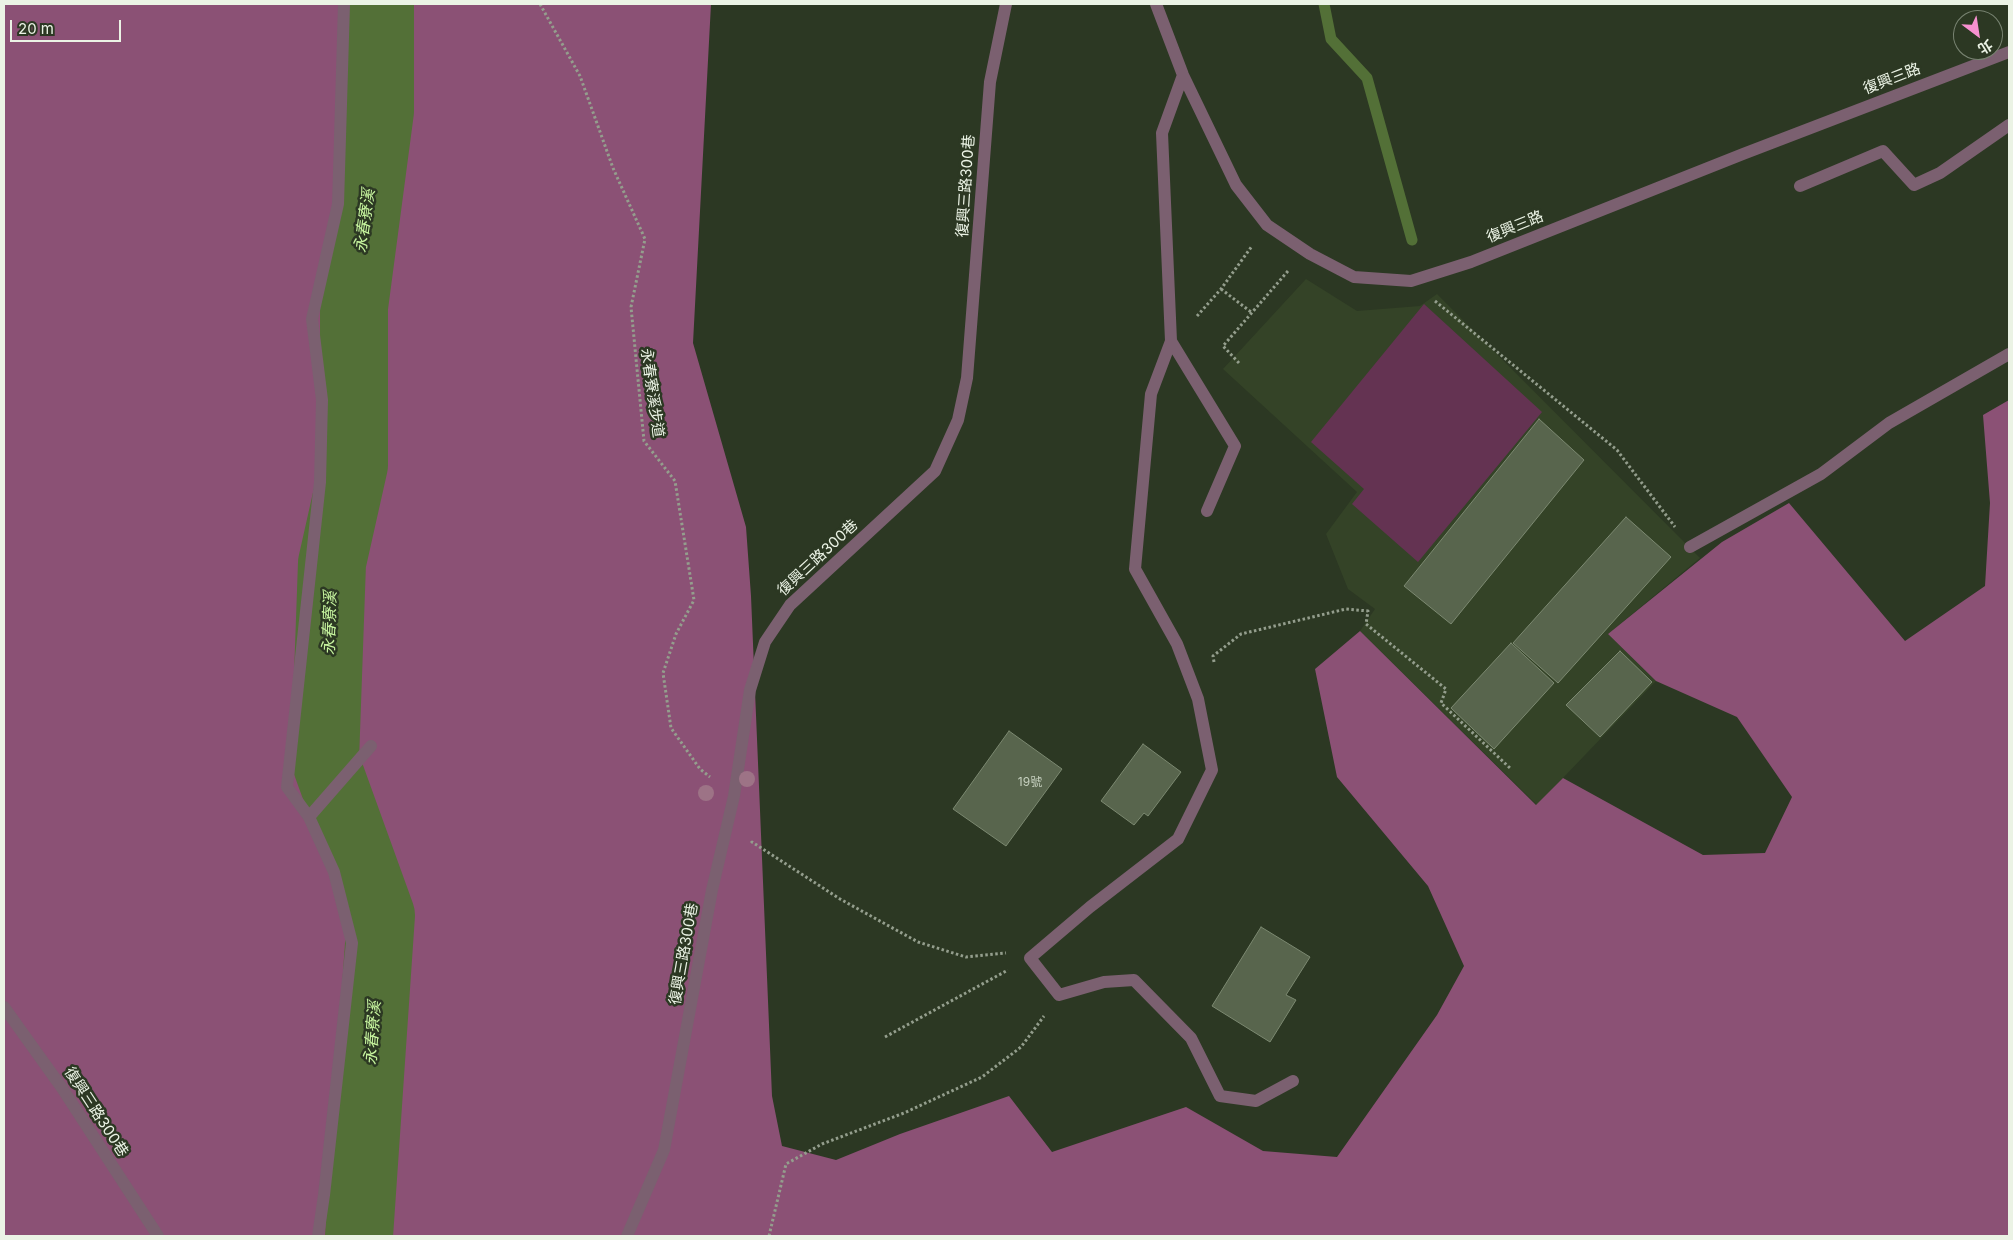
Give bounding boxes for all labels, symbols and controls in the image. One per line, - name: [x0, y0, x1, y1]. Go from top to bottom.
- scale bar: [12, 10, 124, 42]
- north arrow: [1953, 10, 2003, 60]
- text: 20 m: [18, 19, 54, 38]
- text: 北: [1975, 37, 1996, 58]
- street label: 復興三路: [1861, 60, 1923, 98]
- street label: 復興三路300巷: [953, 134, 979, 238]
- water label: 永春寮溪: [351, 188, 379, 254]
- street label: 復興三路: [1484, 207, 1546, 247]
- street label: 永春寮溪步道: [637, 347, 667, 439]
- street label: 復興三路300巷: [774, 516, 862, 600]
- water label: 永春寮溪: [319, 591, 341, 655]
- house number: 19號: [1018, 775, 1042, 789]
- street label: 復興三路300巷: [666, 902, 702, 1006]
- water label: 永春寮溪: [361, 1000, 385, 1066]
- street label: 復興三路300巷: [60, 1064, 132, 1160]

